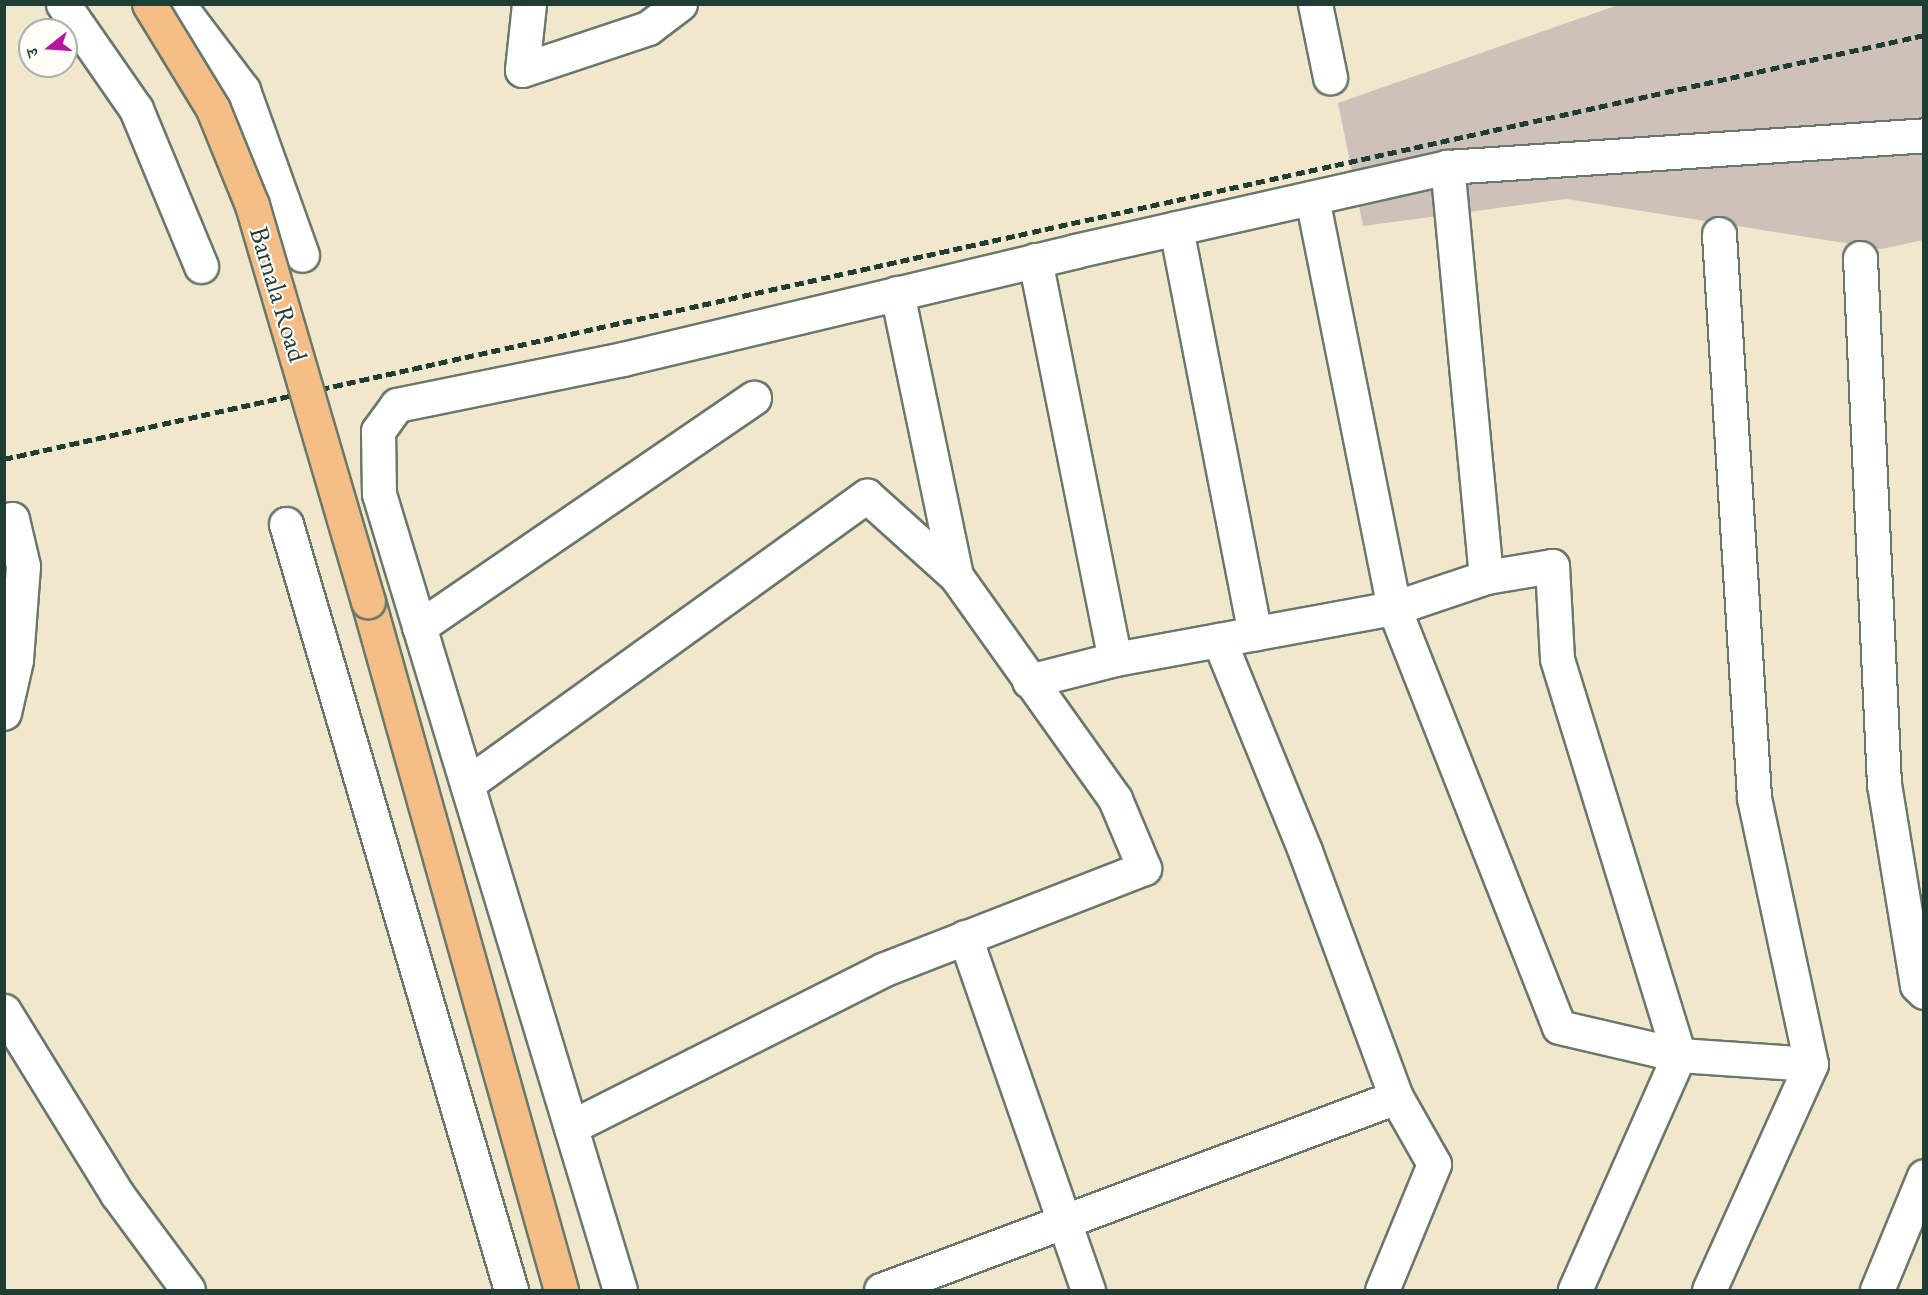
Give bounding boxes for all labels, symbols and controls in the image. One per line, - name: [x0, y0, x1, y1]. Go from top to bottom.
- north arrow: [18, 18, 78, 78]
- text: उ: [21, 46, 43, 60]
- street label: Barnala Road: [243, 222, 315, 366]

